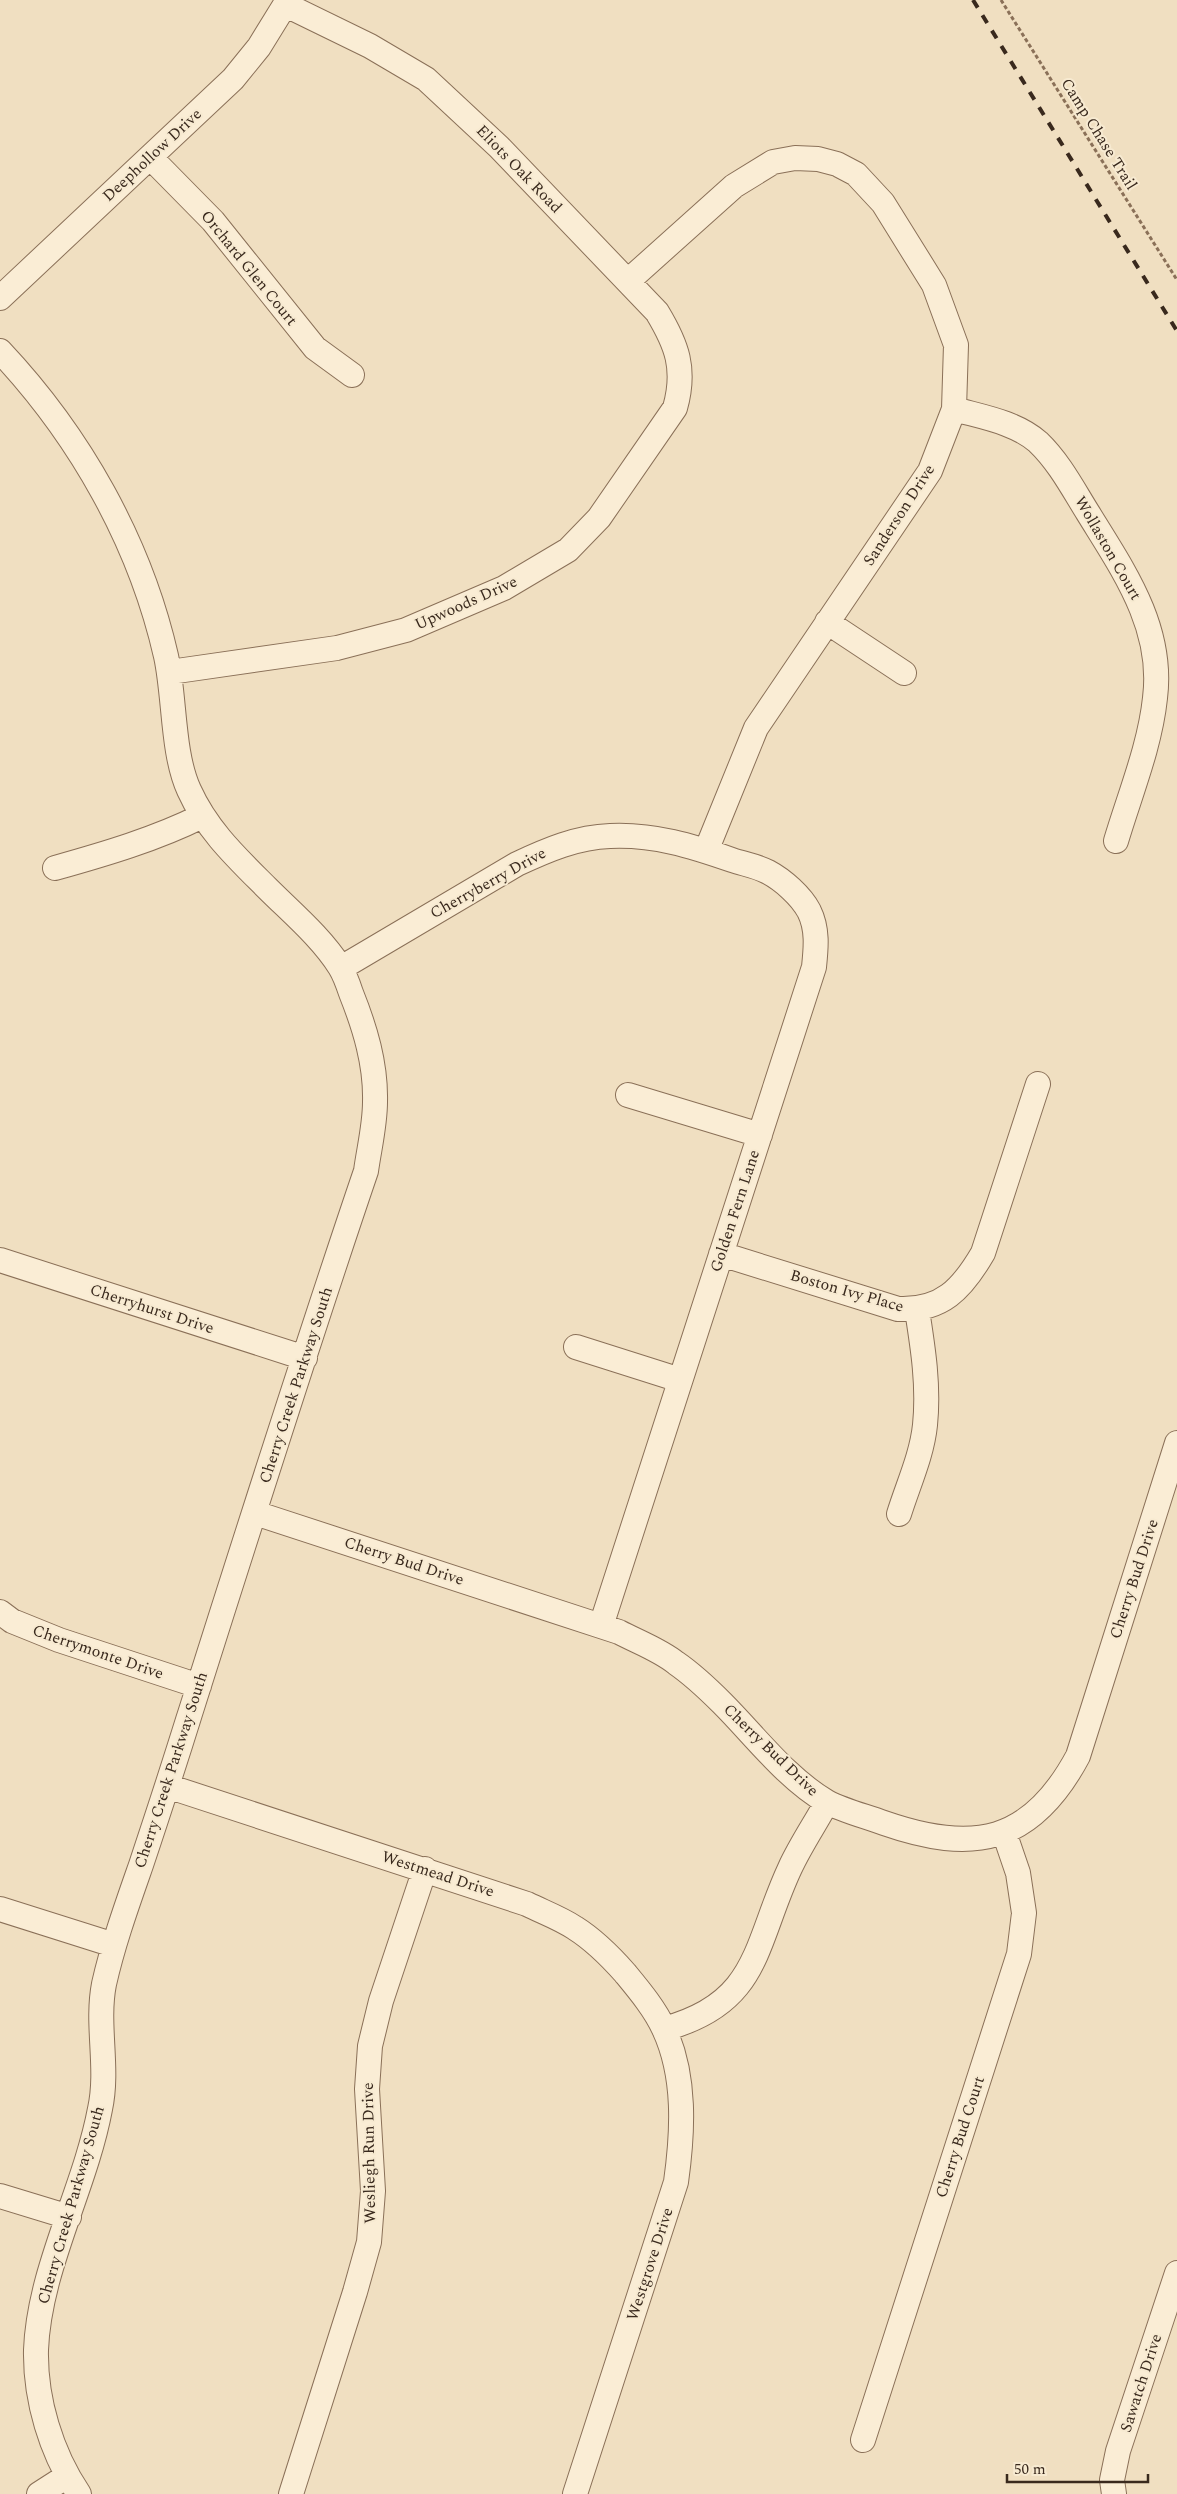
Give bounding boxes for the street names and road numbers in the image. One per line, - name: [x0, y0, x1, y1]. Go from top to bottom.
- street label: Camp Chase Trail: [1055, 73, 1143, 195]
- street label: Deephollow Drive: [97, 103, 207, 207]
- street label: Eliots Oak Road: [470, 119, 568, 219]
- street label: Orchard Glen Court: [195, 205, 303, 331]
- street label: Sanderson Drive: [857, 459, 941, 571]
- street label: Wollaston Court: [1068, 491, 1148, 605]
- street label: Upwoods Drive: [411, 570, 521, 636]
- street label: Cherryberry Drive: [426, 841, 550, 925]
- street label: Golden Fern Lane: [704, 1147, 766, 1275]
- street label: Boston Ivy Place: [787, 1263, 907, 1319]
- street label: Cherryhurst Drive: [87, 1278, 217, 1340]
- street label: Cherry Creek Parkway South: [253, 1284, 339, 1486]
- street label: Cherry Bud Drive: [1103, 1516, 1165, 1642]
- street label: Cherry Bud Drive: [341, 1530, 467, 1592]
- street label: Cherrymonte Drive: [29, 1618, 167, 1686]
- street label: Cherry Creek Parkway South: [128, 1669, 214, 1871]
- street label: Cherry Bud Drive: [718, 1698, 824, 1802]
- street label: Westmead Drive: [379, 1844, 497, 1904]
- street label: Cherry Bud Court: [929, 2073, 991, 2201]
- street label: Wesliegh Run Drive: [356, 2082, 382, 2224]
- street label: Cherry Creek Parkway South: [31, 2103, 111, 2307]
- street label: Westgrove Drive: [620, 2204, 680, 2324]
- street label: Sawatch Drive: [1114, 2331, 1168, 2435]

